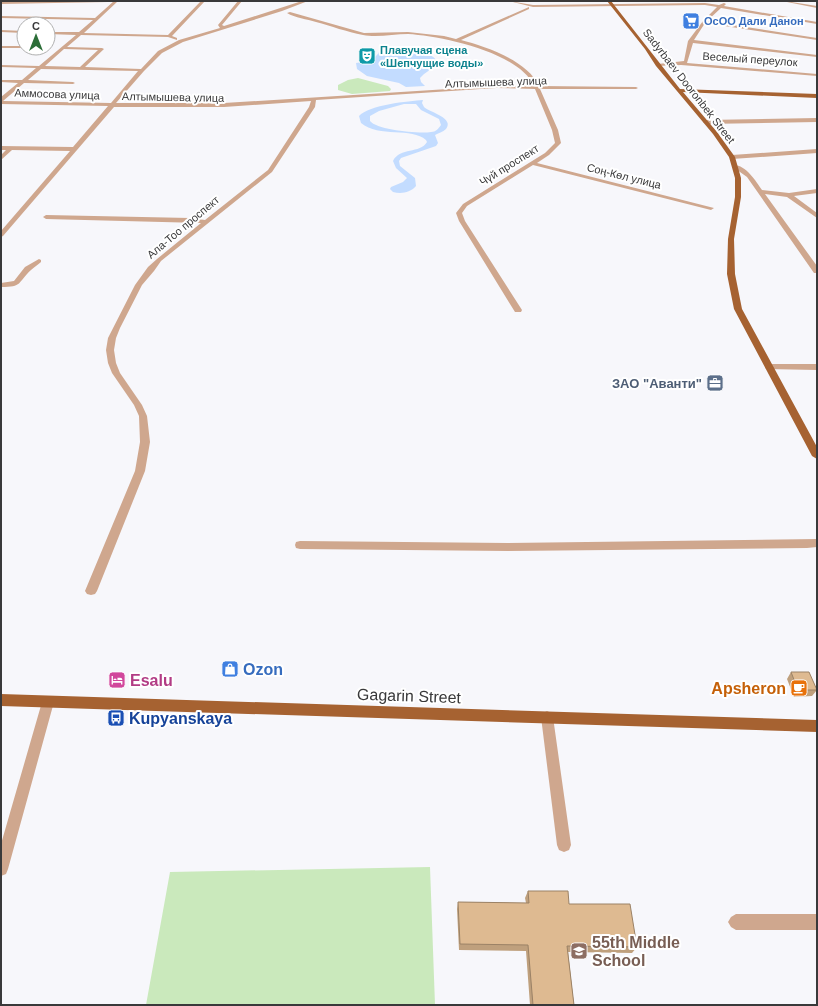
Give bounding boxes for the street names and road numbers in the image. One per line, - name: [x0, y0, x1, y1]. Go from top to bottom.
- street label: Sadyrbaev Dooronbek Street: [641, 26, 737, 146]
- street label: Веселый переулок: [702, 50, 798, 68]
- street label: Алтымышева улица: [445, 74, 548, 90]
- street label: Аммосова улица: [14, 87, 101, 102]
- street label: Алтымышева улица: [122, 90, 225, 104]
- street label: Чүй проспект: [477, 142, 541, 188]
- street label: Соң-Көл улица: [586, 161, 663, 191]
- street label: Ала-Тоо проспект: [145, 193, 221, 261]
- street label: Gagarin Street: [357, 686, 462, 706]

